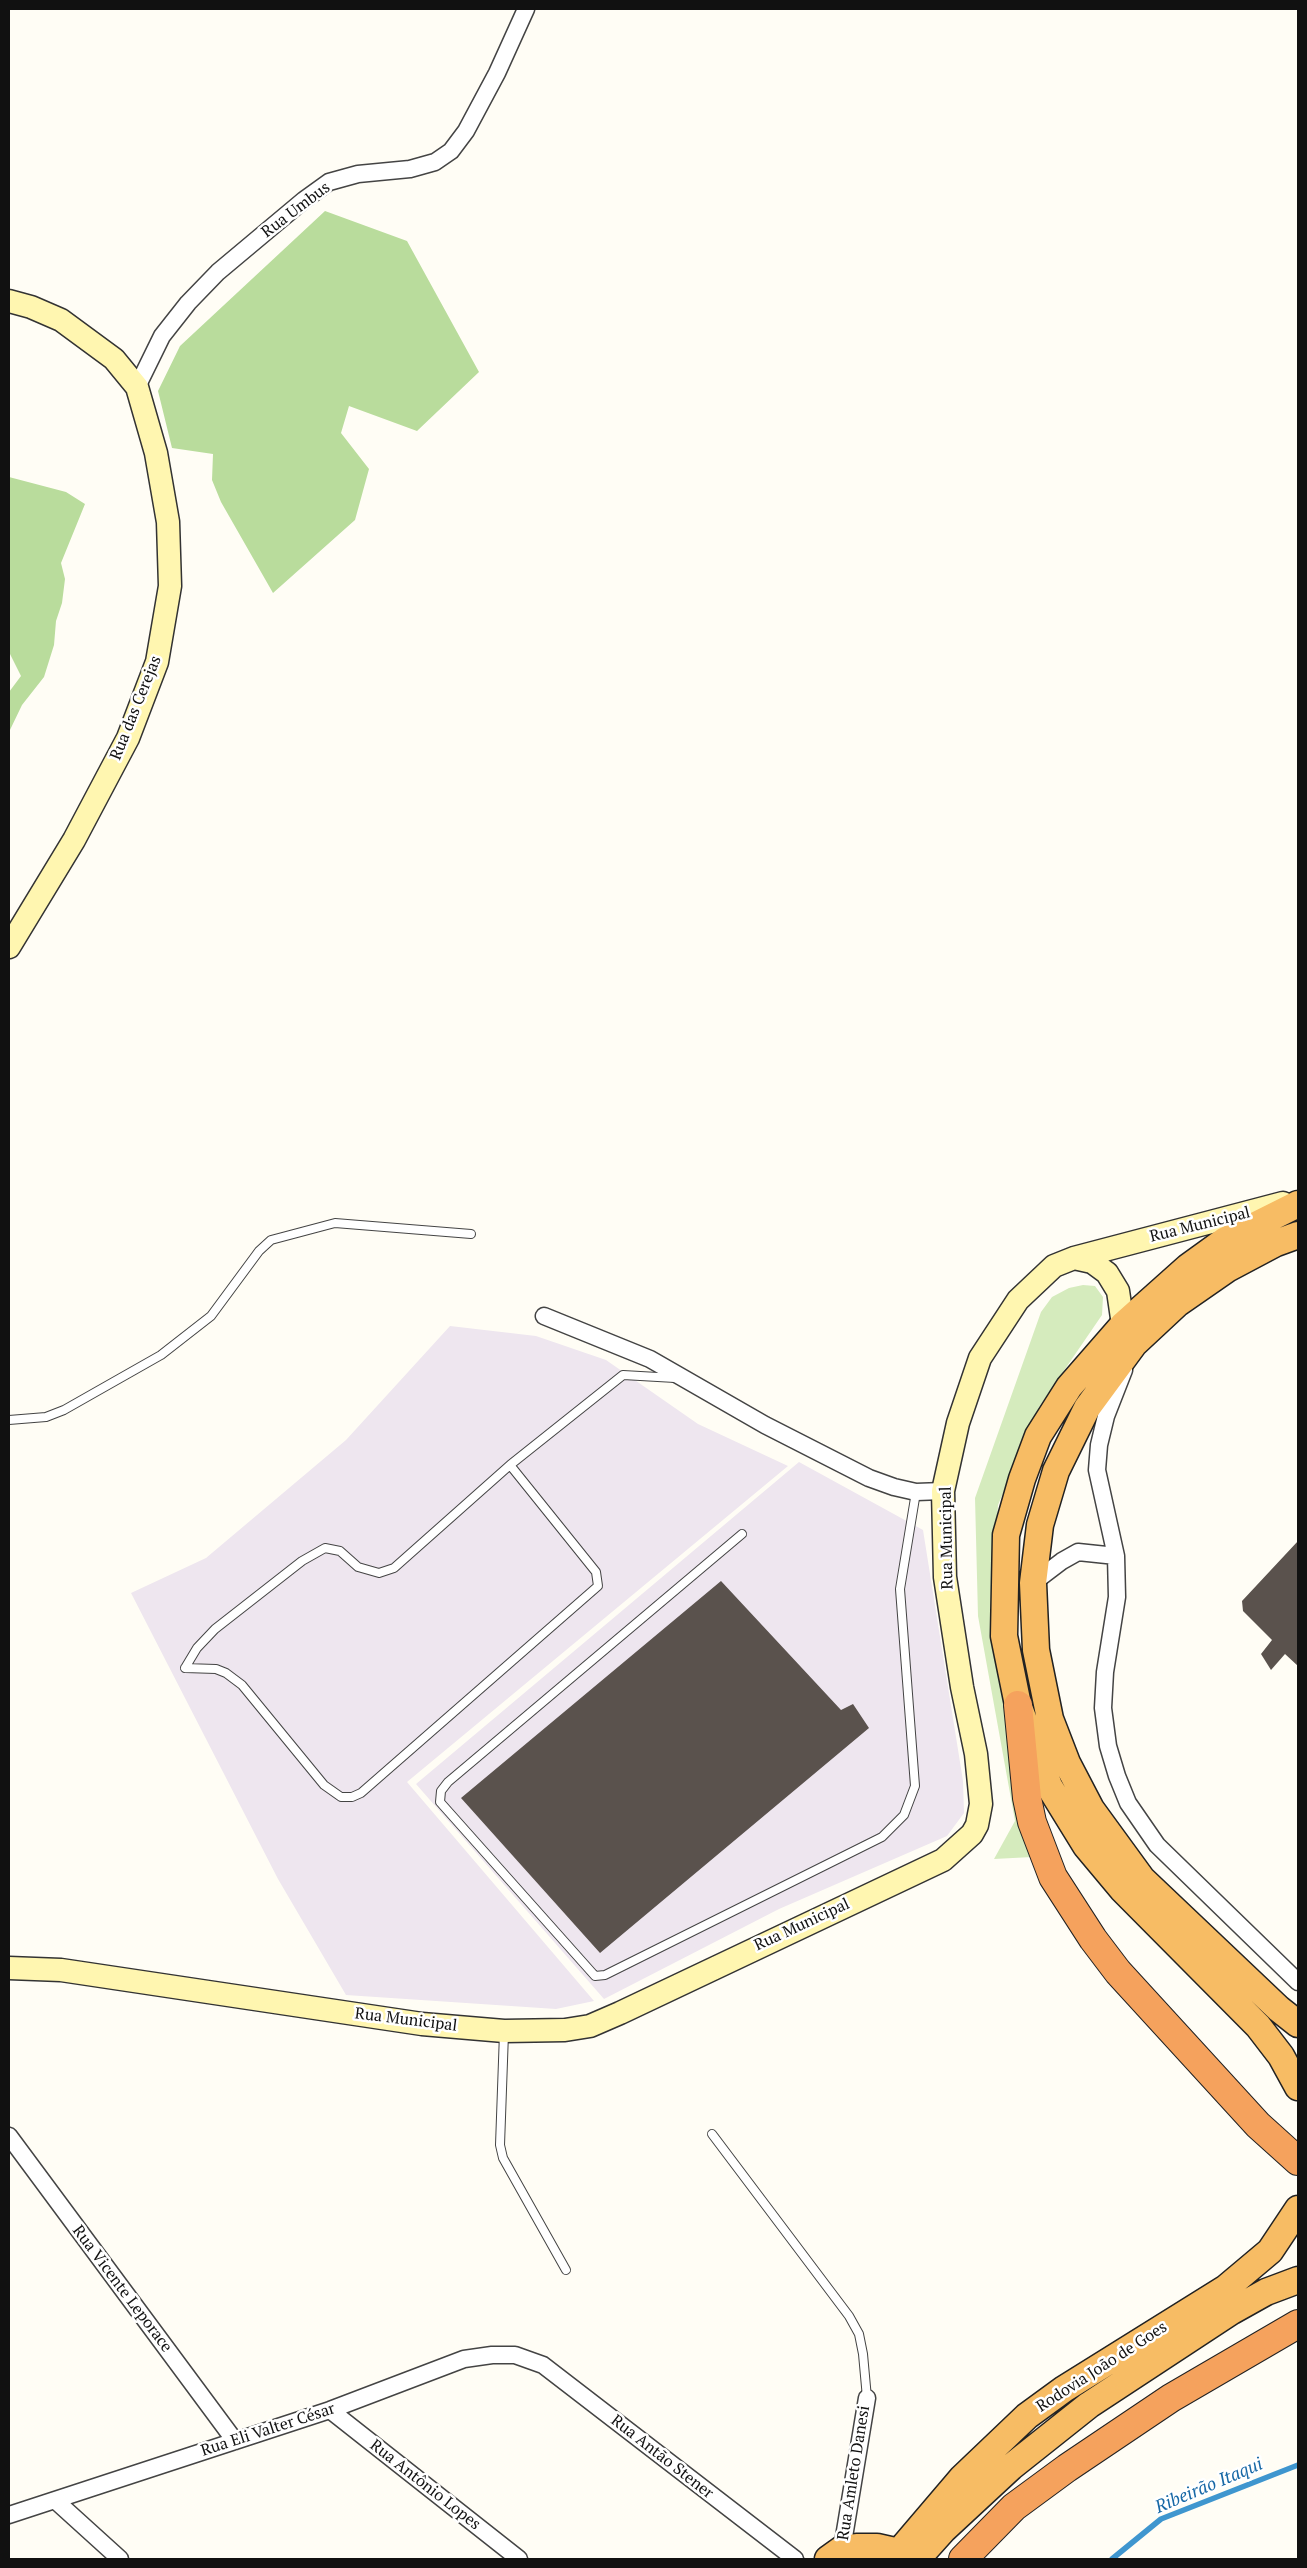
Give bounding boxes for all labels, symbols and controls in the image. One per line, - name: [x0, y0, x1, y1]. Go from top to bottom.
- street label: Rua Umbus: [258, 178, 334, 242]
- street label: Rua das Cerejas: [106, 653, 166, 763]
- street label: Rua Municipal: [1148, 1203, 1252, 1247]
- street label: Rua Municipal: [937, 1486, 957, 1590]
- street label: Rua Municipal: [751, 1895, 853, 1955]
- street label: Rua Municipal: [354, 2004, 458, 2036]
- street label: Rua Vicente Leporace: [68, 2222, 176, 2356]
- street label: Rodovia João de Goes: [1033, 2318, 1171, 2416]
- street label: Rua Eli Valter César: [199, 2399, 337, 2461]
- street label: Rua Amleto Danesi: [834, 2404, 874, 2542]
- street label: Rua Antão Stener: [607, 2411, 717, 2503]
- street label: Rua Antônio Lopes: [366, 2436, 484, 2534]
- water label: Ribeirão Itaqui: [1152, 2454, 1266, 2518]

